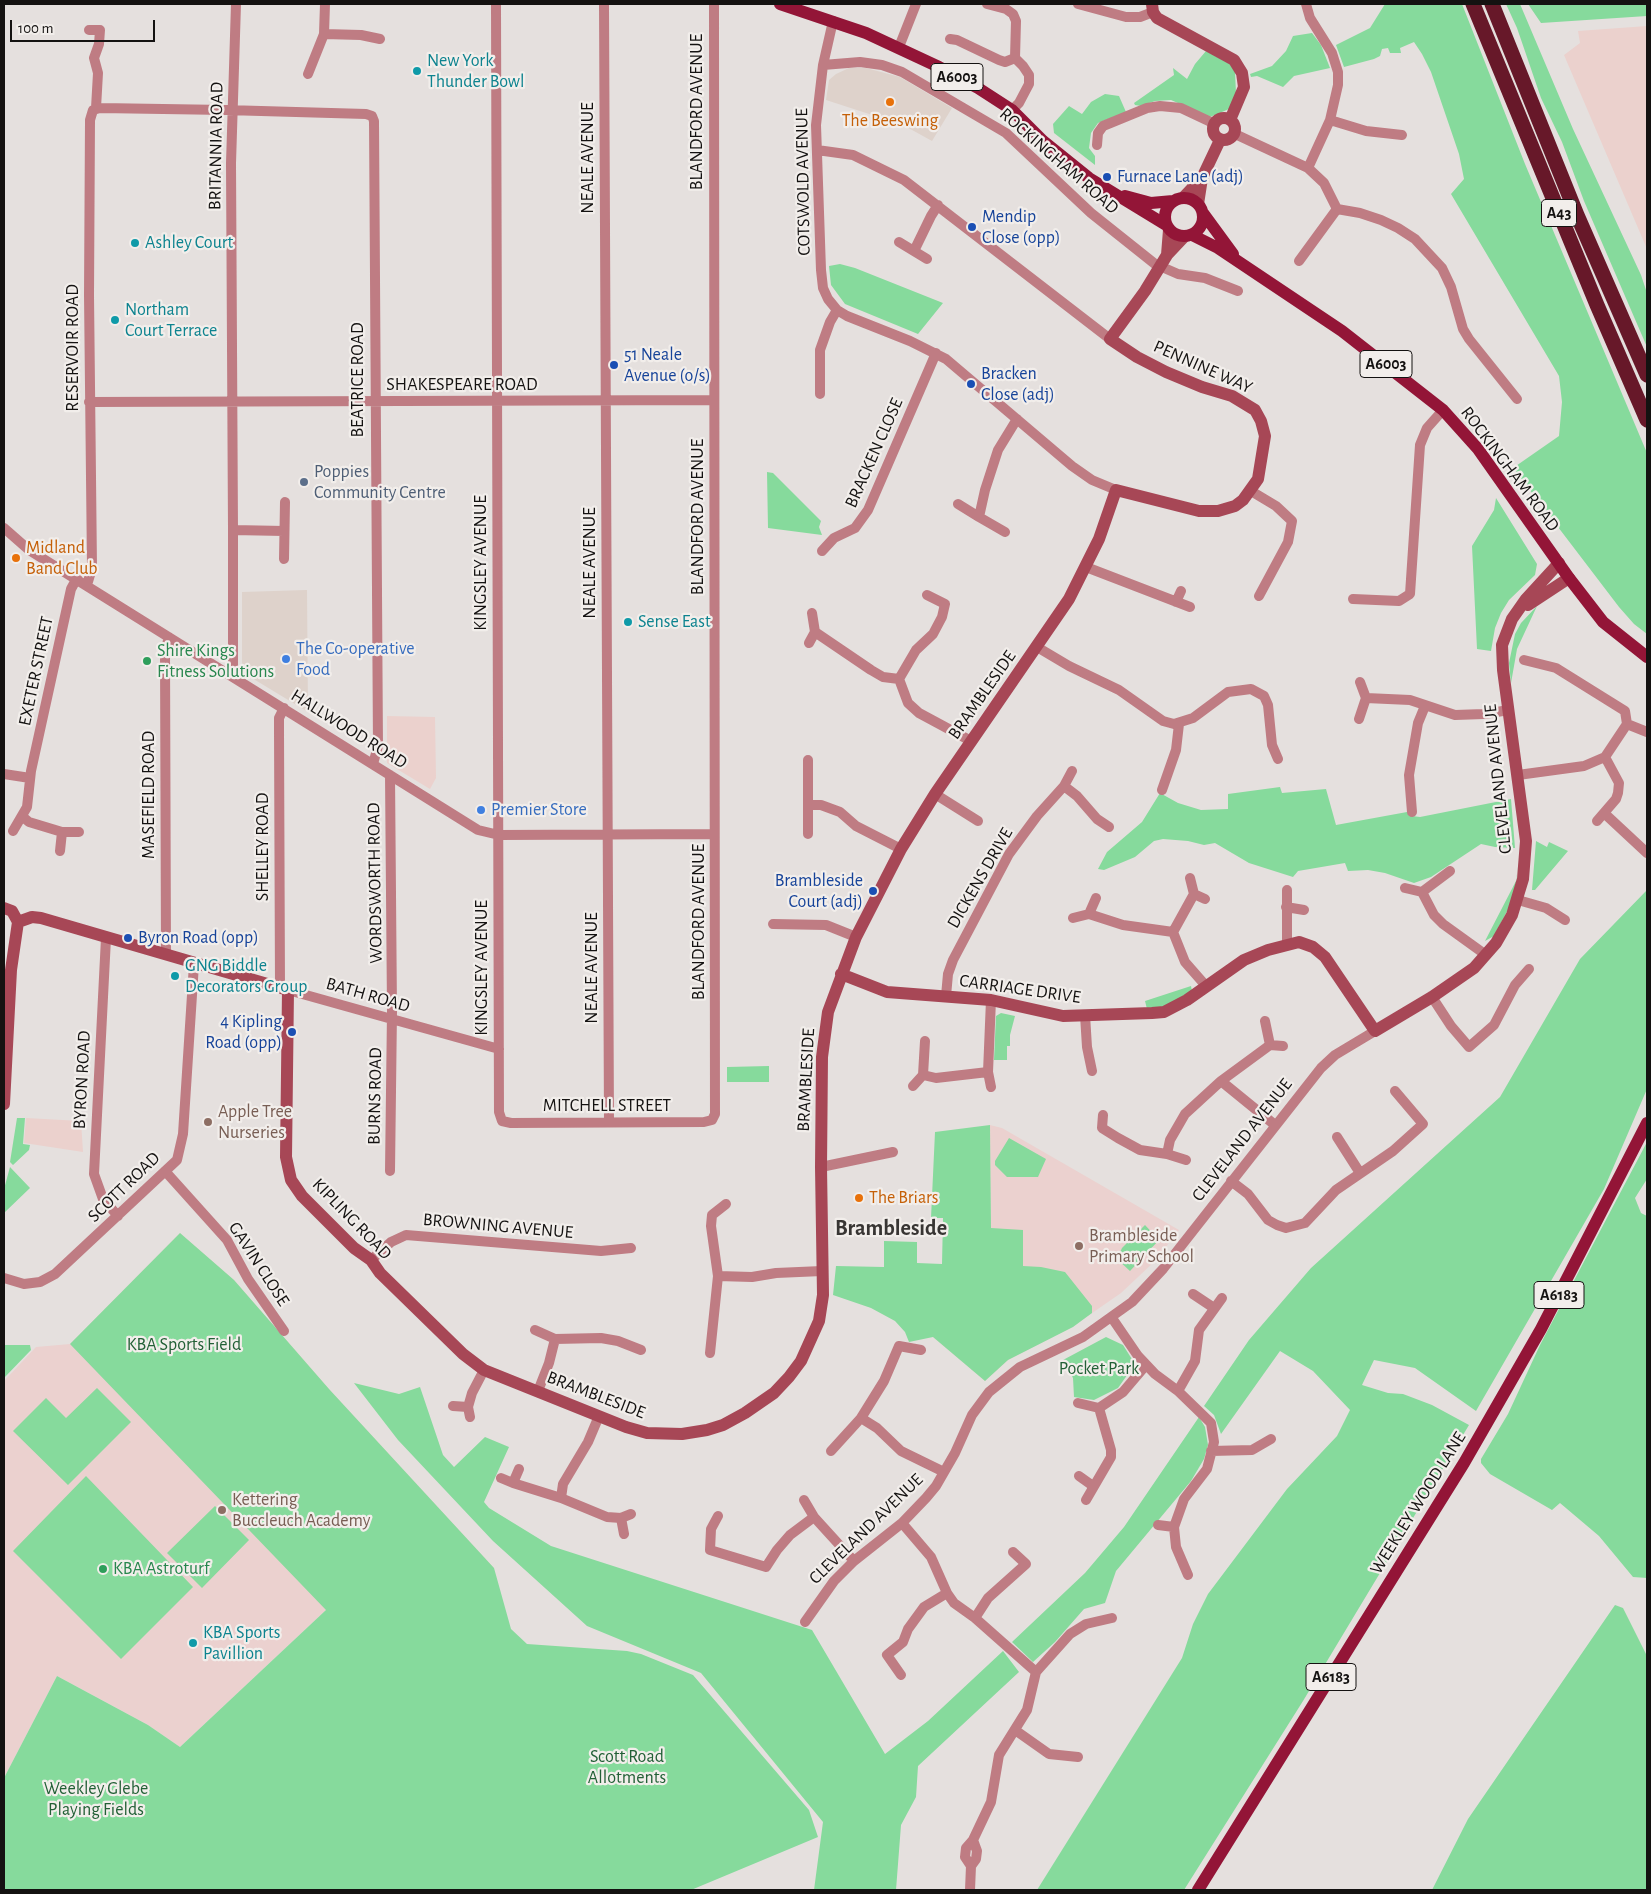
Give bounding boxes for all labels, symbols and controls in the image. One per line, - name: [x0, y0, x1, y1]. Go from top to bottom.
- scale bar: [12, 10, 158, 42]
- text: 100 m: [18, 21, 53, 36]
- street label: BLANDFORD AVENUE: [686, 34, 708, 190]
- place label: New York Thunder Bowl: [427, 50, 524, 92]
- road number: A6003: [931, 64, 983, 90]
- marker: New York Thunder Bowl: [411, 65, 423, 77]
- street label: BRITANNIA ROAD: [204, 82, 228, 210]
- marker: The Beeswing: [884, 96, 896, 108]
- street label: NEALE AVENUE: [577, 102, 599, 214]
- street label: ROCKINGHAM ROAD: [995, 103, 1123, 219]
- street label: COTSWOLD AVENUE: [791, 108, 815, 256]
- place label: The Beeswing: [842, 110, 938, 132]
- place label: Furnace Lane (adj): [1117, 166, 1244, 188]
- marker: Furnace Lane (adj): [1101, 171, 1113, 183]
- road number: A43: [1542, 200, 1576, 227]
- place label: Mendip Close (opp): [982, 206, 1060, 248]
- marker: Mendip Close (opp): [966, 221, 978, 233]
- place label: Ashley Court: [145, 232, 233, 254]
- marker: Ashley Court: [129, 237, 141, 249]
- street label: RESERVOIR ROAD: [62, 284, 84, 412]
- place label: Northam Court Terrace: [125, 299, 217, 342]
- marker: Northam Court Terrace: [109, 314, 121, 326]
- street label: BEATRICE ROAD: [347, 322, 369, 438]
- street label: PENNINE WAY: [1150, 336, 1256, 398]
- place label: 51 Neale Avenue (o/s): [624, 344, 711, 386]
- road number: A6003: [1360, 350, 1412, 378]
- marker: 51 Neale Avenue (o/s): [608, 359, 620, 371]
- place label: Bracken Close (adj): [981, 363, 1055, 406]
- street label: SHAKESPEARE ROAD: [386, 374, 538, 396]
- marker: Bracken Close (adj): [965, 378, 977, 390]
- street label: BRACKEN CLOSE: [840, 395, 908, 511]
- street label: ROCKINGHAM ROAD: [1456, 402, 1564, 536]
- street label: BLANDFORD AVENUE: [687, 439, 709, 595]
- place label: Poppies Community Centre: [314, 461, 446, 504]
- marker: Poppies Community Centre: [298, 476, 310, 488]
- street label: KINGSLEY AVENUE: [470, 495, 492, 631]
- street label: NEALE AVENUE: [579, 507, 601, 619]
- place label: Midland Band Club: [26, 537, 98, 580]
- marker: Midland Band Club: [10, 552, 22, 564]
- place label: Sense East: [638, 611, 711, 633]
- street label: EXETER STREET: [14, 614, 58, 728]
- marker: Sense East: [622, 616, 634, 628]
- place label: The Co-operative Food: [296, 638, 415, 681]
- place label: Shire Kings Fitness Solutions: [157, 640, 274, 682]
- street label: BRAMBLESIDE: [943, 646, 1021, 744]
- marker: The Co-operative Food: [280, 653, 292, 665]
- marker: Shire Kings Fitness Solutions: [141, 655, 153, 667]
- street label: HALLWOOD ROAD: [287, 685, 411, 773]
- street label: CLEVELAND AVENUE: [1479, 703, 1517, 855]
- street label: MASEFIELD ROAD: [138, 731, 160, 859]
- street label: SHELLEY ROAD: [252, 793, 274, 901]
- place label: Premier Store: [491, 799, 587, 821]
- street label: WORDSWORTH ROAD: [363, 802, 387, 964]
- marker: Premier Store: [475, 804, 487, 816]
- street label: DICKENS DRIVE: [942, 824, 1018, 932]
- street label: BLANDFORD AVENUE: [688, 844, 710, 1000]
- place label: Brambleside Court (adj): [775, 870, 863, 912]
- marker: Brambleside Court (adj): [867, 885, 879, 897]
- street label: KINGSLEY AVENUE: [471, 900, 493, 1036]
- street label: NEALE AVENUE: [581, 912, 603, 1024]
- place label: Byron Road (opp): [138, 927, 259, 949]
- marker: Byron Road (opp): [122, 932, 134, 944]
- place label: GNG Biddle Decorators Group: [185, 955, 307, 998]
- marker: GNG Biddle Decorators Group: [169, 970, 181, 982]
- street label: CARRIAGE DRIVE: [958, 970, 1082, 1008]
- street label: BATH ROAD: [324, 973, 412, 1017]
- place label: 4 Kipling Road (opp): [205, 1011, 282, 1054]
- marker: 4 Kipling Road (opp): [286, 1026, 298, 1038]
- street label: BRAMBLESIDE: [793, 1028, 819, 1132]
- street label: BYRON ROAD: [69, 1030, 95, 1130]
- street label: BURNS ROAD: [363, 1047, 387, 1145]
- street label: CLEVELAND AVENUE: [1187, 1074, 1297, 1206]
- street label: MITCHELL STREET: [543, 1095, 671, 1117]
- place label: Apple Tree Nurseries: [218, 1101, 292, 1144]
- marker: Apple Tree Nurseries: [202, 1116, 214, 1128]
- street label: SCOTT ROAD: [83, 1147, 165, 1227]
- street label: KIPLING ROAD: [308, 1174, 396, 1264]
- place label: The Briars: [869, 1187, 939, 1209]
- marker: The Briars: [853, 1192, 865, 1204]
- street label: BROWNING AVENUE: [422, 1209, 574, 1243]
- district label: Brambleside: [835, 1215, 947, 1241]
- street label: GAVIN CLOSE: [224, 1218, 294, 1310]
- place label: Brambleside Primary School: [1089, 1225, 1194, 1268]
- marker: Brambleside Primary School: [1073, 1240, 1085, 1252]
- road number: A6183: [1534, 1282, 1584, 1308]
- park label: KBA Sports Field: [127, 1334, 241, 1356]
- park label: Pocket Park: [1059, 1358, 1139, 1380]
- street label: BRAMBLESIDE: [544, 1366, 648, 1424]
- street label: WEEKLEY WOOD LANE: [1365, 1428, 1471, 1578]
- street label: CLEVELAND AVENUE: [804, 1469, 928, 1589]
- place label: Kettering Buccleuch Academy: [232, 1489, 370, 1532]
- marker: Kettering Buccleuch Academy: [216, 1504, 228, 1516]
- place label: KBA Astroturf: [113, 1558, 209, 1580]
- marker: KBA Astroturf: [97, 1563, 109, 1575]
- place label: KBA Sports Pavillion: [203, 1622, 280, 1665]
- marker: KBA Sports Pavillion: [187, 1637, 199, 1649]
- road number: A6183: [1306, 1664, 1356, 1690]
- park label: Scott Road Allotments: [588, 1746, 666, 1788]
- park label: Weekley Glebe Playing Fields: [44, 1778, 148, 1820]

